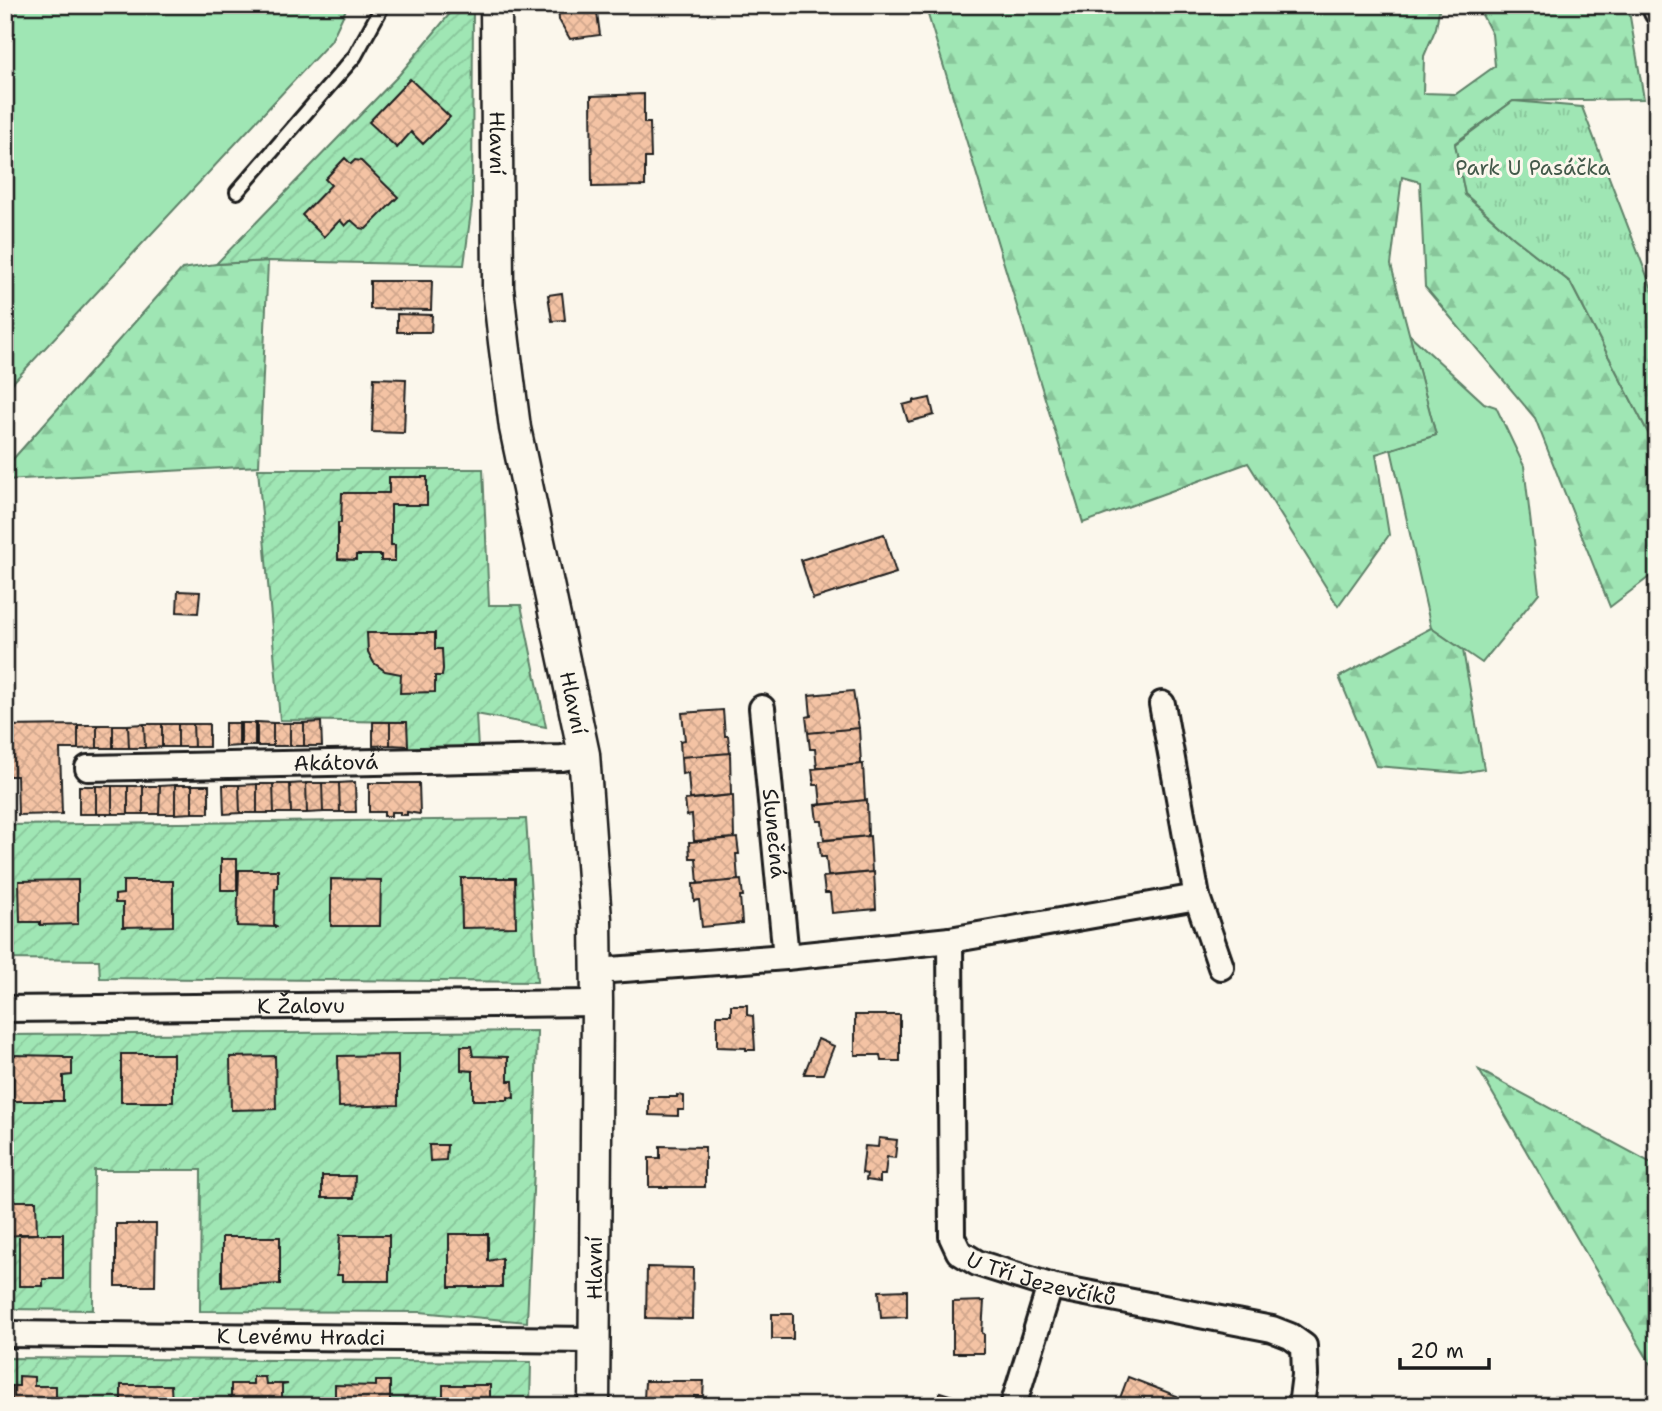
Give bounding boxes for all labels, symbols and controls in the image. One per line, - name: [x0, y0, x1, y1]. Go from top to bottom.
- street label: Hlavní: [483, 111, 511, 175]
- park label: Park U Pasáčka: [1455, 154, 1611, 182]
- street label: Hlavní: [553, 669, 593, 737]
- street label: Akátová: [293, 748, 378, 778]
- street label: Slunečná: [756, 787, 792, 880]
- street label: K Žalovu: [257, 991, 345, 1020]
- street label: Hlavní: [581, 1236, 609, 1300]
- street label: U Tří Jezevčíků: [961, 1246, 1118, 1312]
- street label: K Levému Hradci: [216, 1322, 386, 1352]
- scale bar: [1400, 1327, 1489, 1371]
- text: 20 m: [1410, 1337, 1464, 1365]

